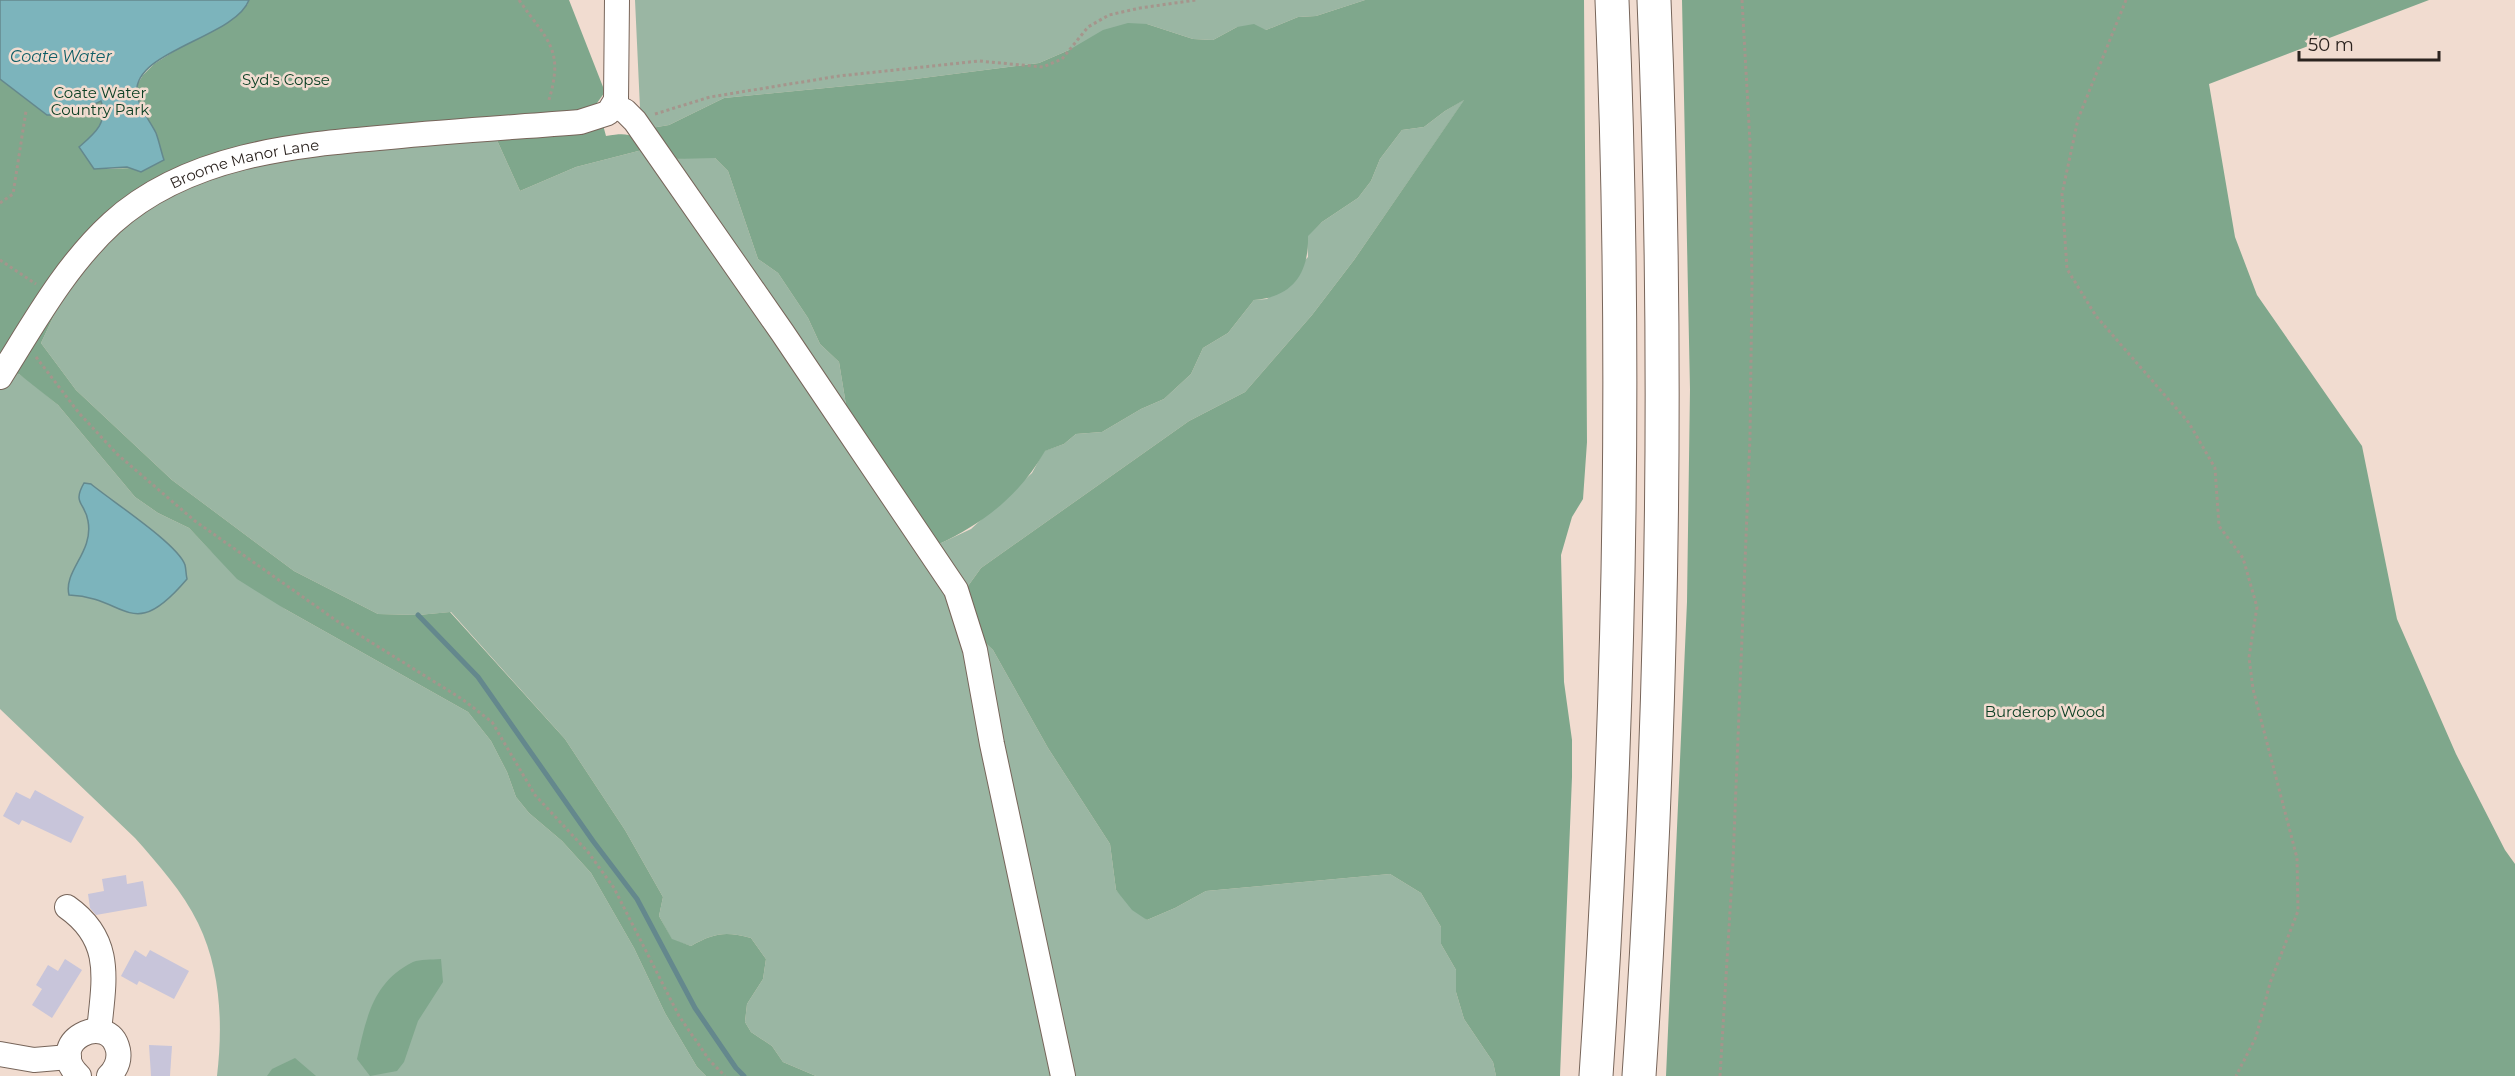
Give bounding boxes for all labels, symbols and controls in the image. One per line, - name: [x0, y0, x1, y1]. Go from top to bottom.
- scale bar: [2299, 24, 2438, 62]
- text: 50 m: [2308, 34, 2354, 56]
- water label: Coate Water: [10, 47, 112, 66]
- park label: Syd's Copse: [242, 70, 330, 89]
- park label: Coate Water Country Park: [51, 83, 149, 119]
- street label: Broome Manor Lane: [166, 135, 320, 192]
- park label: Burderop Wood: [1985, 702, 2105, 721]

